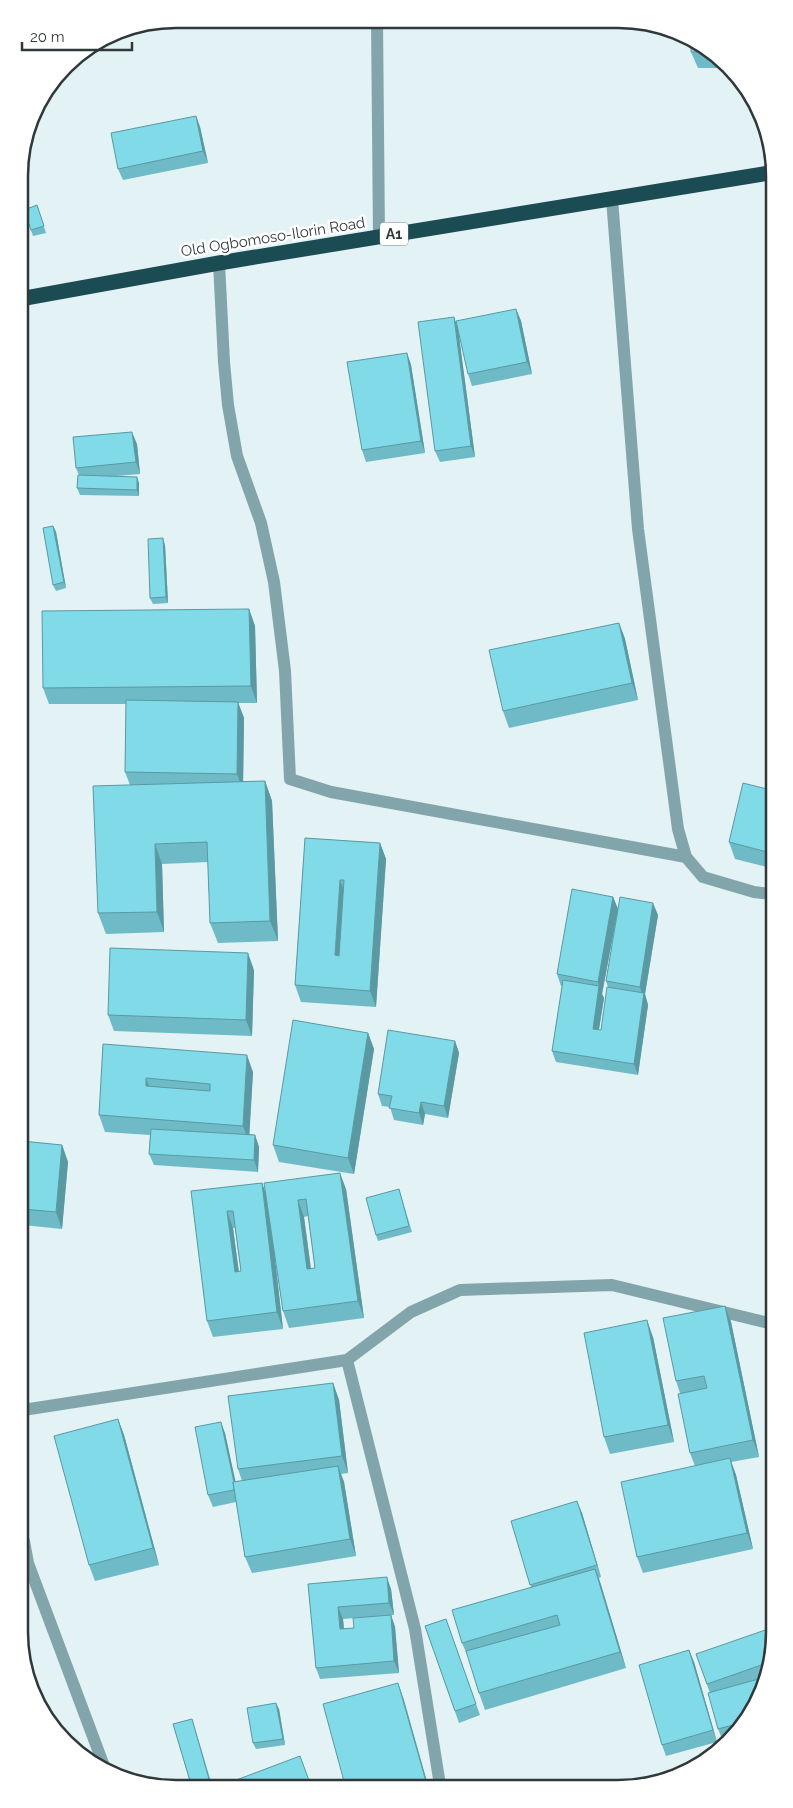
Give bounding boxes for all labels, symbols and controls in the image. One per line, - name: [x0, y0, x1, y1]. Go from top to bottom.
- scale bar: [22, 20, 132, 52]
- text: 20 m: [30, 28, 65, 46]
- street label: Old Ogbomoso-Ilorin Road: [180, 214, 366, 260]
- road number: A1: [380, 222, 408, 245]

